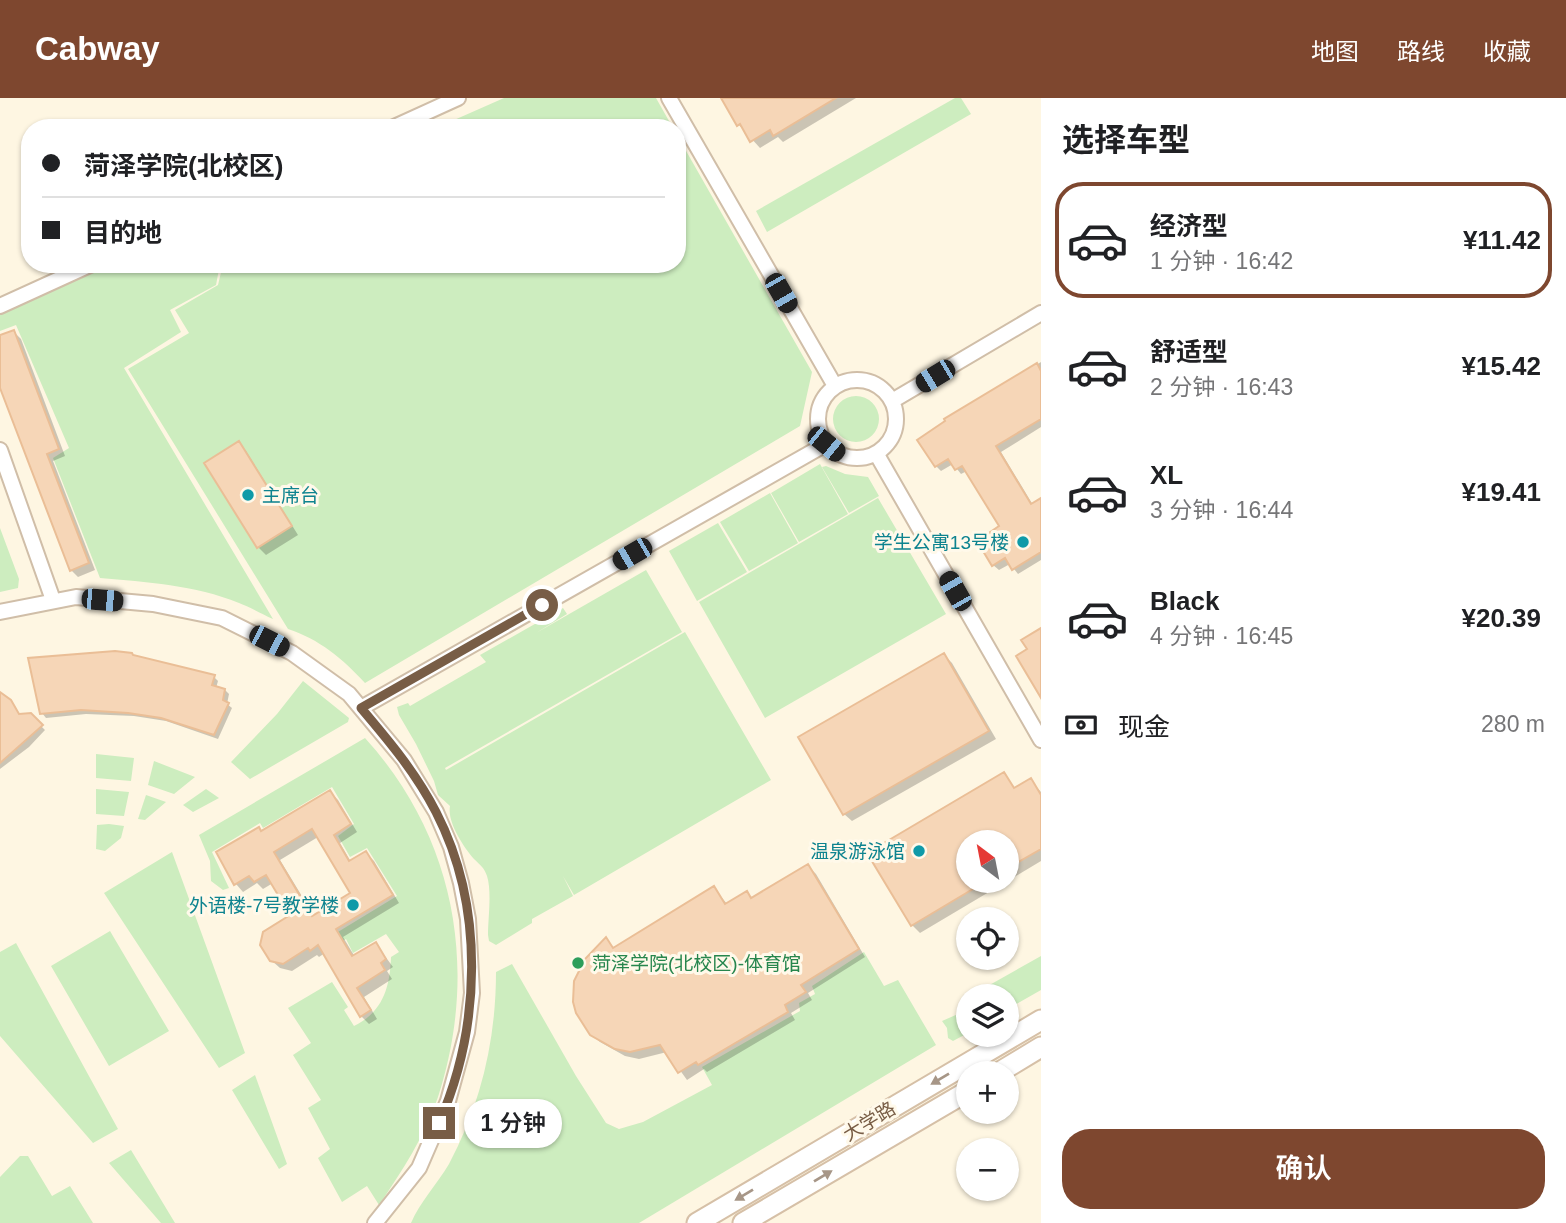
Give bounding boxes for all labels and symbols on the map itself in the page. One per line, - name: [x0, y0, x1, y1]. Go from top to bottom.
- car: [762, 270, 801, 316]
- car: [912, 356, 959, 396]
- car: [804, 423, 849, 465]
- place label: 主席台: [262, 485, 319, 506]
- marker: 主席台: [240, 487, 256, 503]
- place label: 学生公寓13号楼: [874, 532, 1009, 553]
- car: [609, 534, 656, 574]
- marker: 学生公寓13号楼: [1015, 534, 1031, 550]
- car: [936, 568, 975, 614]
- car: [81, 588, 124, 612]
- route start: [526, 589, 558, 621]
- car: [246, 622, 293, 660]
- north arrow: [956, 830, 1018, 892]
- place label: 温泉游泳馆: [810, 841, 905, 862]
- marker: 温泉游泳馆: [911, 843, 927, 859]
- place label: 外语楼-7号教学楼: [189, 895, 339, 916]
- marker: 外语楼-7号教学楼: [345, 897, 361, 913]
- place label: 菏泽学院(北校区)-体育馆: [592, 953, 801, 974]
- marker: 菏泽学院(北校区)-体育馆: [570, 955, 586, 971]
- one-way arrow: [931, 1073, 950, 1086]
- callout: 1 分钟: [464, 1098, 562, 1148]
- street label: 大学路: [839, 1098, 899, 1145]
- route end: [423, 1107, 455, 1139]
- one-way arrow: [813, 1170, 832, 1182]
- one-way arrow: [735, 1189, 754, 1202]

